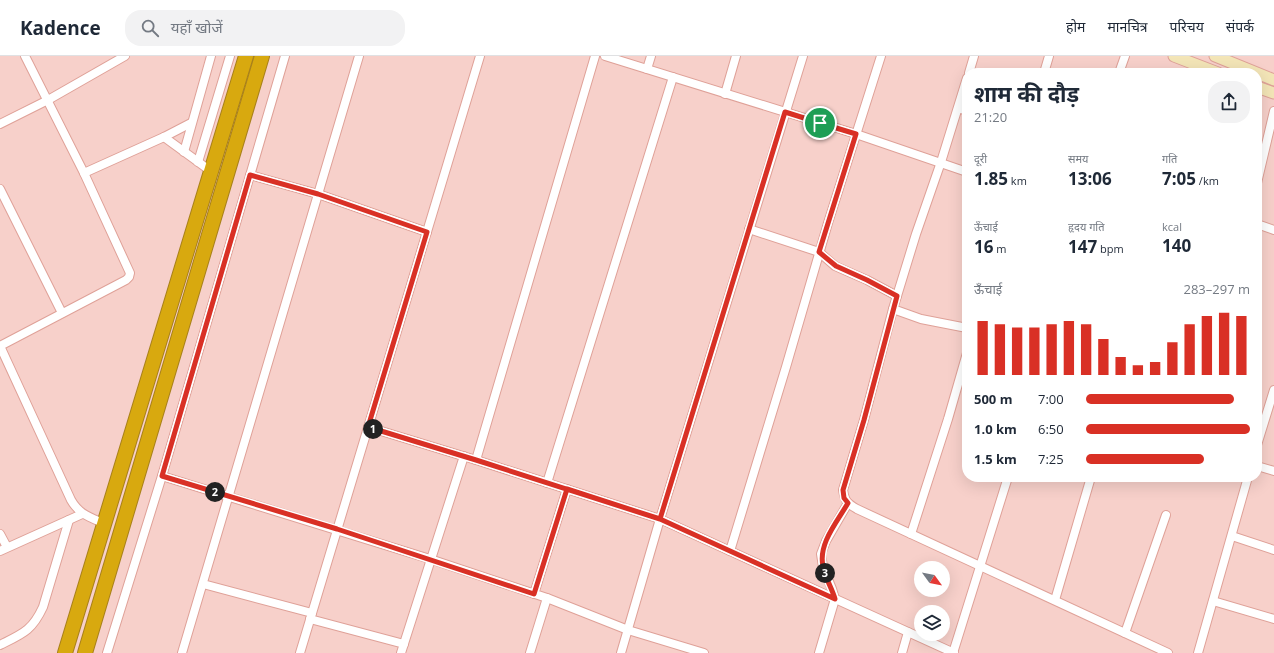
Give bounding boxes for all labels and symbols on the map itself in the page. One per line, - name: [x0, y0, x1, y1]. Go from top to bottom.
- pin: [803, 106, 837, 140]
- pin: 1: [363, 419, 383, 439]
- pin: 2: [205, 482, 225, 502]
- north arrow: [914, 561, 950, 597]
- pin: 3: [815, 563, 835, 583]

